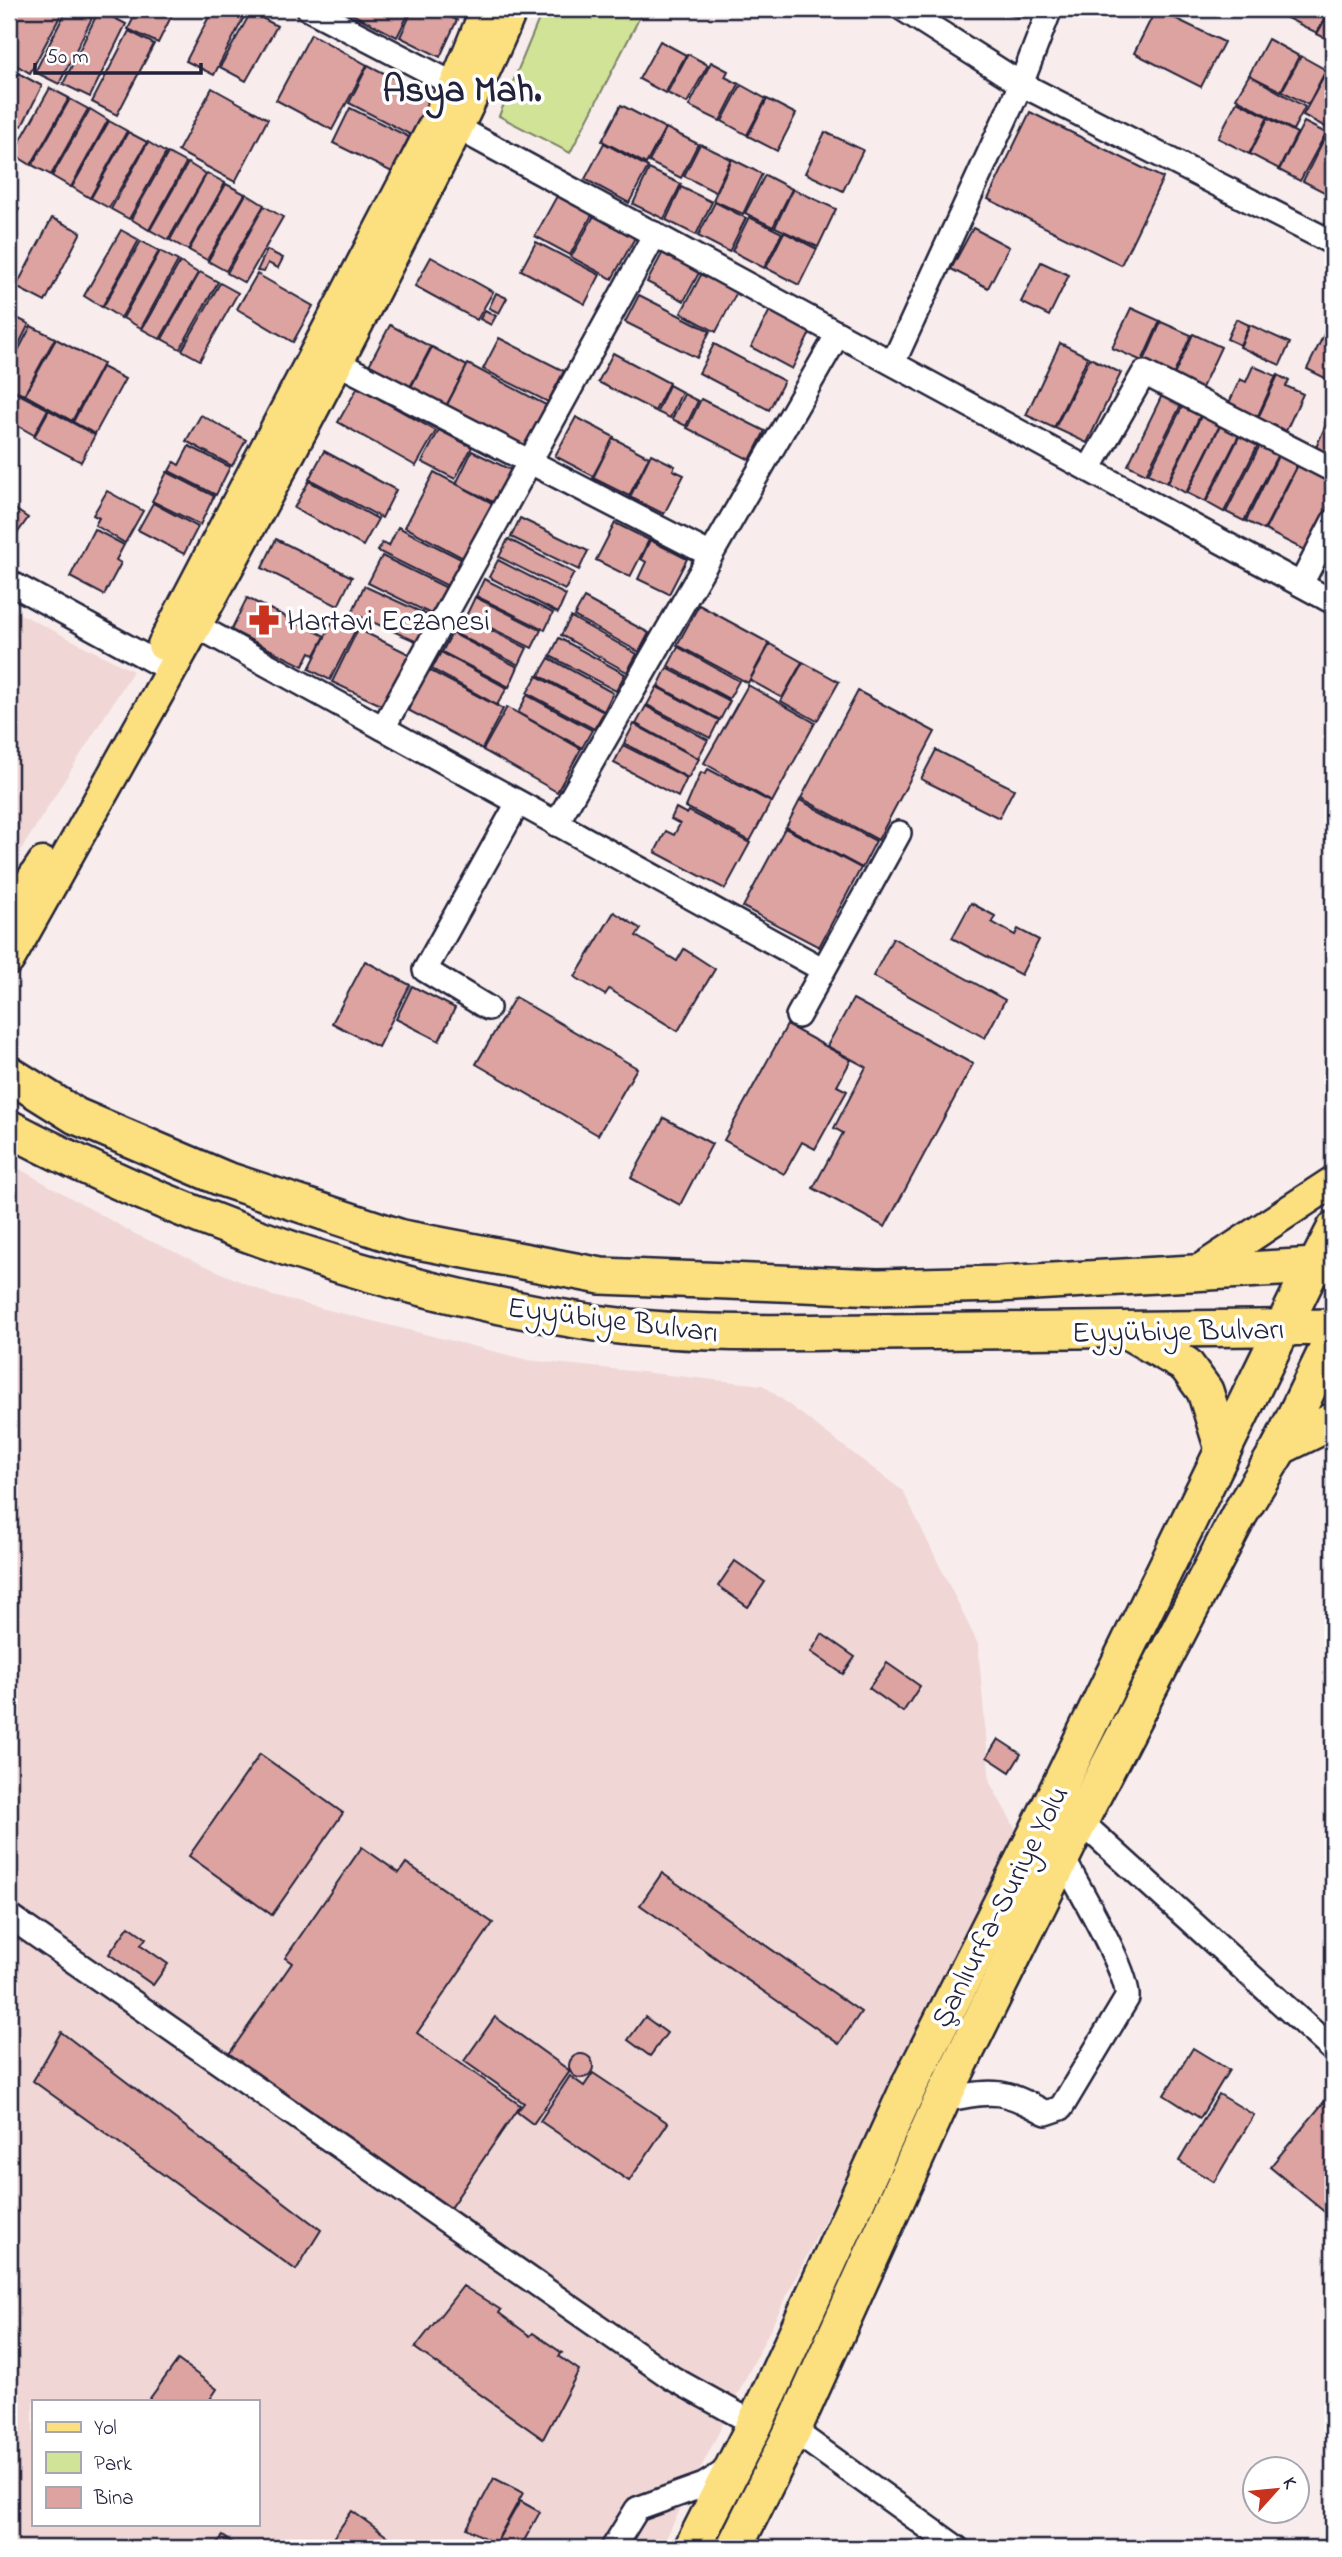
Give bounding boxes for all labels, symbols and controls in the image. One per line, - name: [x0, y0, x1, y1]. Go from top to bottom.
- scale bar: [35, 32, 201, 76]
- text: 50 m: [46, 43, 89, 73]
- district label: Asya Mah.: [383, 65, 542, 119]
- place label: Hartavi Eczanesi: [287, 601, 490, 645]
- pharmacy icon: Hartavi Eczanesi: [247, 603, 281, 637]
- street label: Eyyübiye Bulvarı: [505, 1287, 721, 1357]
- street label: Eyyübiye Bulvarı: [1072, 1309, 1285, 1357]
- street label: Şanlıurfa-Suriye Yolu: [922, 1779, 1082, 2036]
- legend: [32, 2400, 259, 2526]
- text: Yol: [94, 2414, 117, 2444]
- text: Park: [94, 2450, 133, 2480]
- north arrow: [1240, 2456, 1310, 2526]
- text: K: [1275, 2473, 1303, 2494]
- text: Bina: [93, 2484, 134, 2514]

